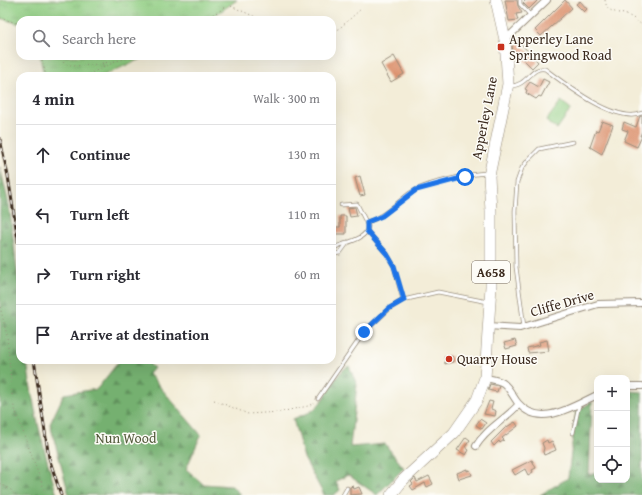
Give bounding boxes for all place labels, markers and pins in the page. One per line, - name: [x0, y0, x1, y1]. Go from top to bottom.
- place label: Apperley Lane Springwood Road: [509, 29, 612, 65]
- marker: Apperley Lane Springwood Road: [496, 42, 506, 52]
- place label: Quarry House: [457, 349, 538, 369]
- marker: Quarry House: [444, 354, 454, 364]

